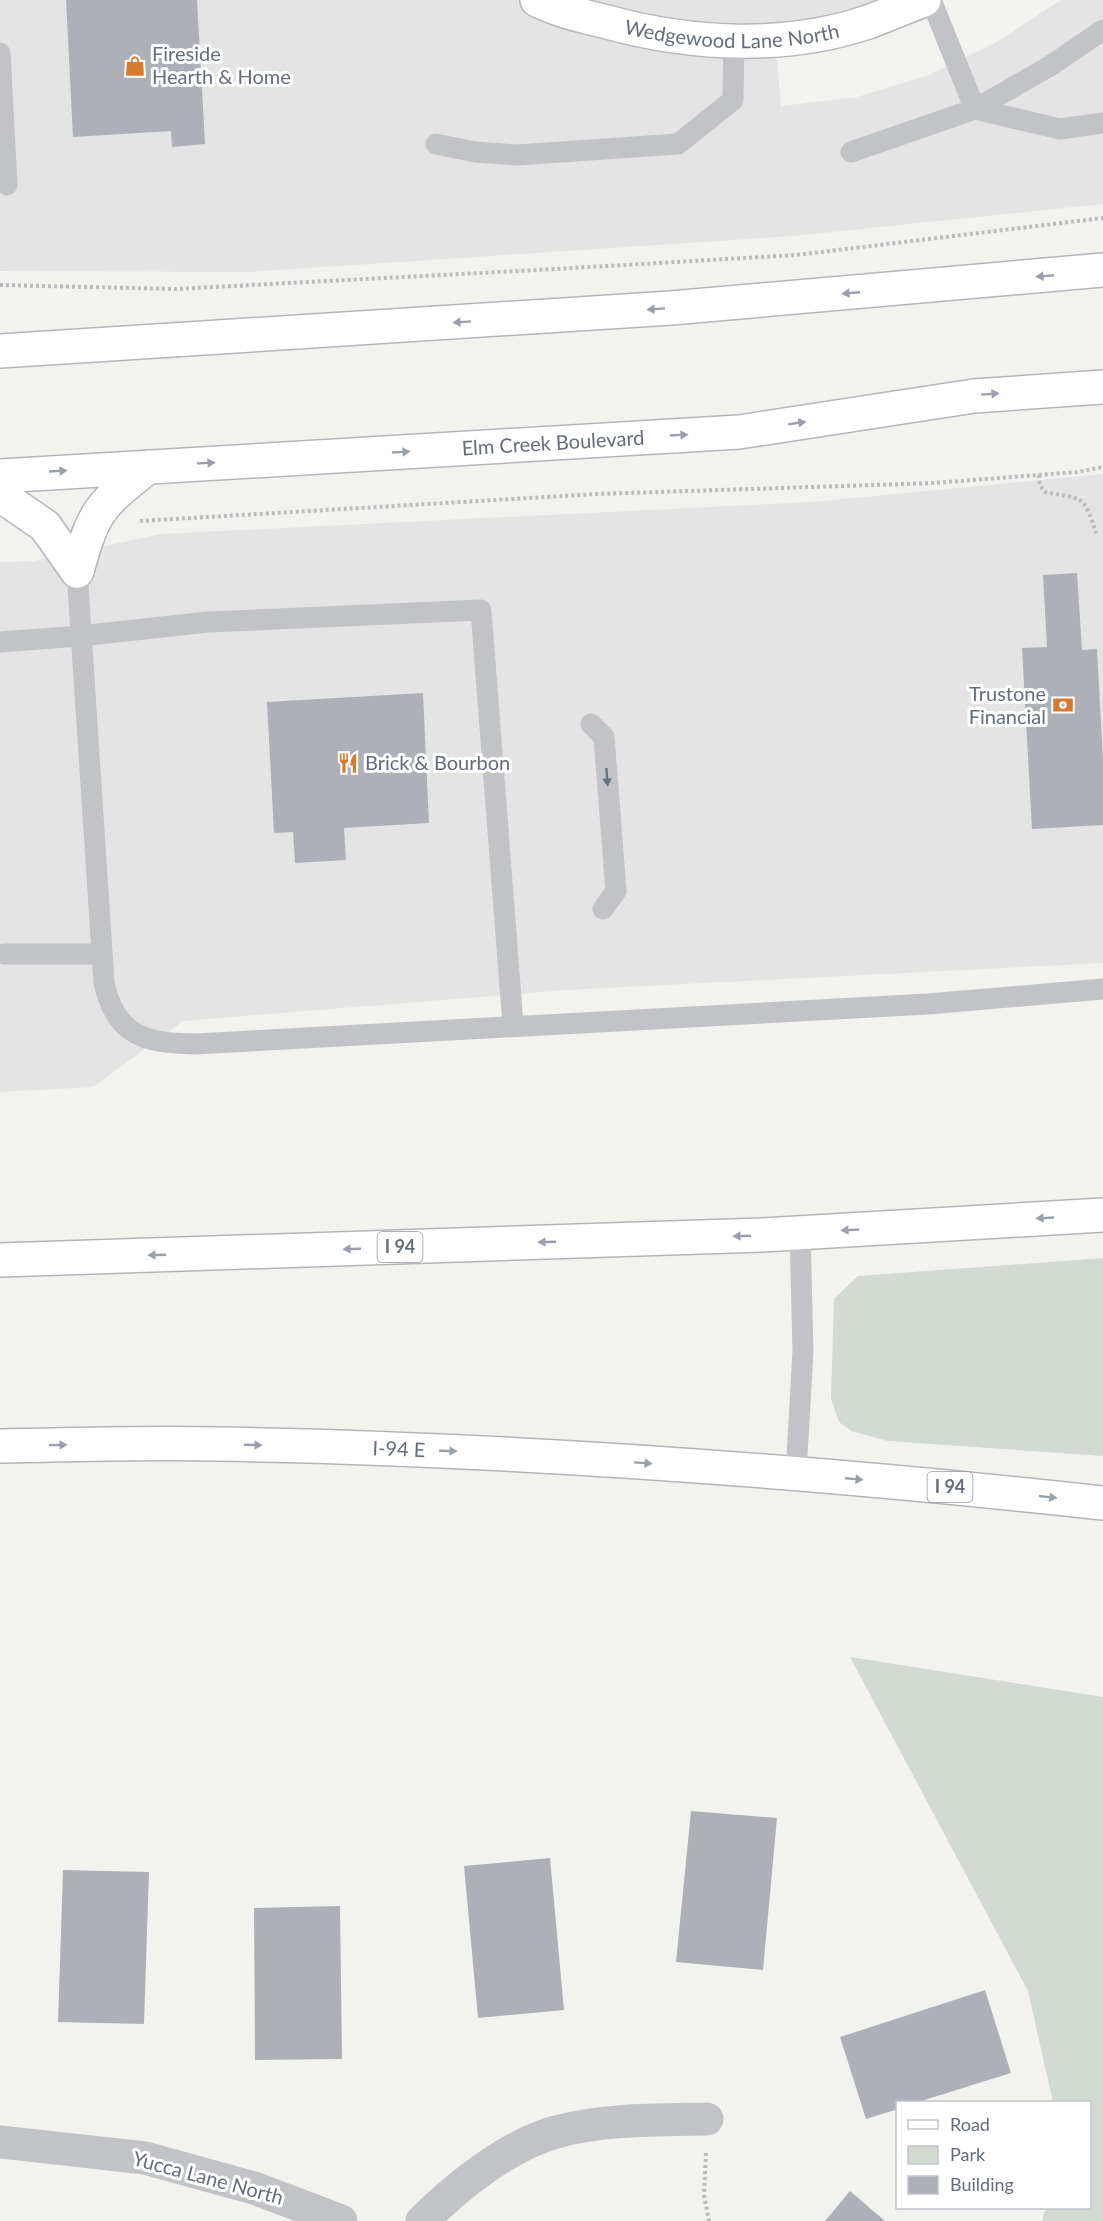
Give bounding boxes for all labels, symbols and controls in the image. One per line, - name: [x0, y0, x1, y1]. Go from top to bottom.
- street label: Wedgewood Lane North: [623, 14, 841, 52]
- place label: Fireside Hearth & Home: [152, 41, 291, 88]
- shop icon: Fireside Hearth & Home: [123, 54, 147, 78]
- one-way arrow: [1035, 271, 1054, 281]
- one-way arrow: [841, 288, 860, 298]
- one-way arrow: [647, 305, 666, 314]
- one-way arrow: [452, 317, 471, 327]
- one-way arrow: [981, 390, 1000, 399]
- one-way arrow: [788, 418, 807, 427]
- street label: Elm Creek Boulevard: [461, 425, 645, 459]
- one-way arrow: [670, 431, 689, 440]
- one-way arrow: [391, 447, 410, 456]
- one-way arrow: [197, 459, 216, 468]
- one-way arrow: [49, 466, 68, 476]
- place label: Trustone Financial: [969, 681, 1046, 728]
- bank icon: Trustone Financial: [1051, 693, 1075, 717]
- place label: Brick & Bourbon: [365, 750, 510, 774]
- restaurant icon: Brick & Bourbon: [336, 751, 360, 775]
- one-way arrow: [602, 768, 612, 787]
- one-way arrow: [1035, 1213, 1054, 1223]
- one-way arrow: [840, 1225, 859, 1234]
- one-way arrow: [732, 1231, 751, 1240]
- road number: I 94: [378, 1232, 422, 1262]
- one-way arrow: [537, 1237, 556, 1247]
- one-way arrow: [342, 1244, 361, 1253]
- one-way arrow: [147, 1250, 166, 1260]
- street label: I-94 E: [372, 1435, 426, 1461]
- one-way arrow: [49, 1440, 68, 1450]
- one-way arrow: [244, 1440, 263, 1450]
- one-way arrow: [439, 1447, 458, 1456]
- one-way arrow: [634, 1458, 653, 1468]
- road number: I 94: [928, 1472, 972, 1502]
- one-way arrow: [845, 1474, 864, 1484]
- one-way arrow: [1039, 1492, 1058, 1502]
- legend: [896, 2101, 1091, 2209]
- text: Road: [950, 2113, 990, 2135]
- text: Park: [950, 2143, 986, 2165]
- street label: Yucca Lane North: [130, 2145, 286, 2209]
- text: Building: [950, 2173, 1014, 2195]

